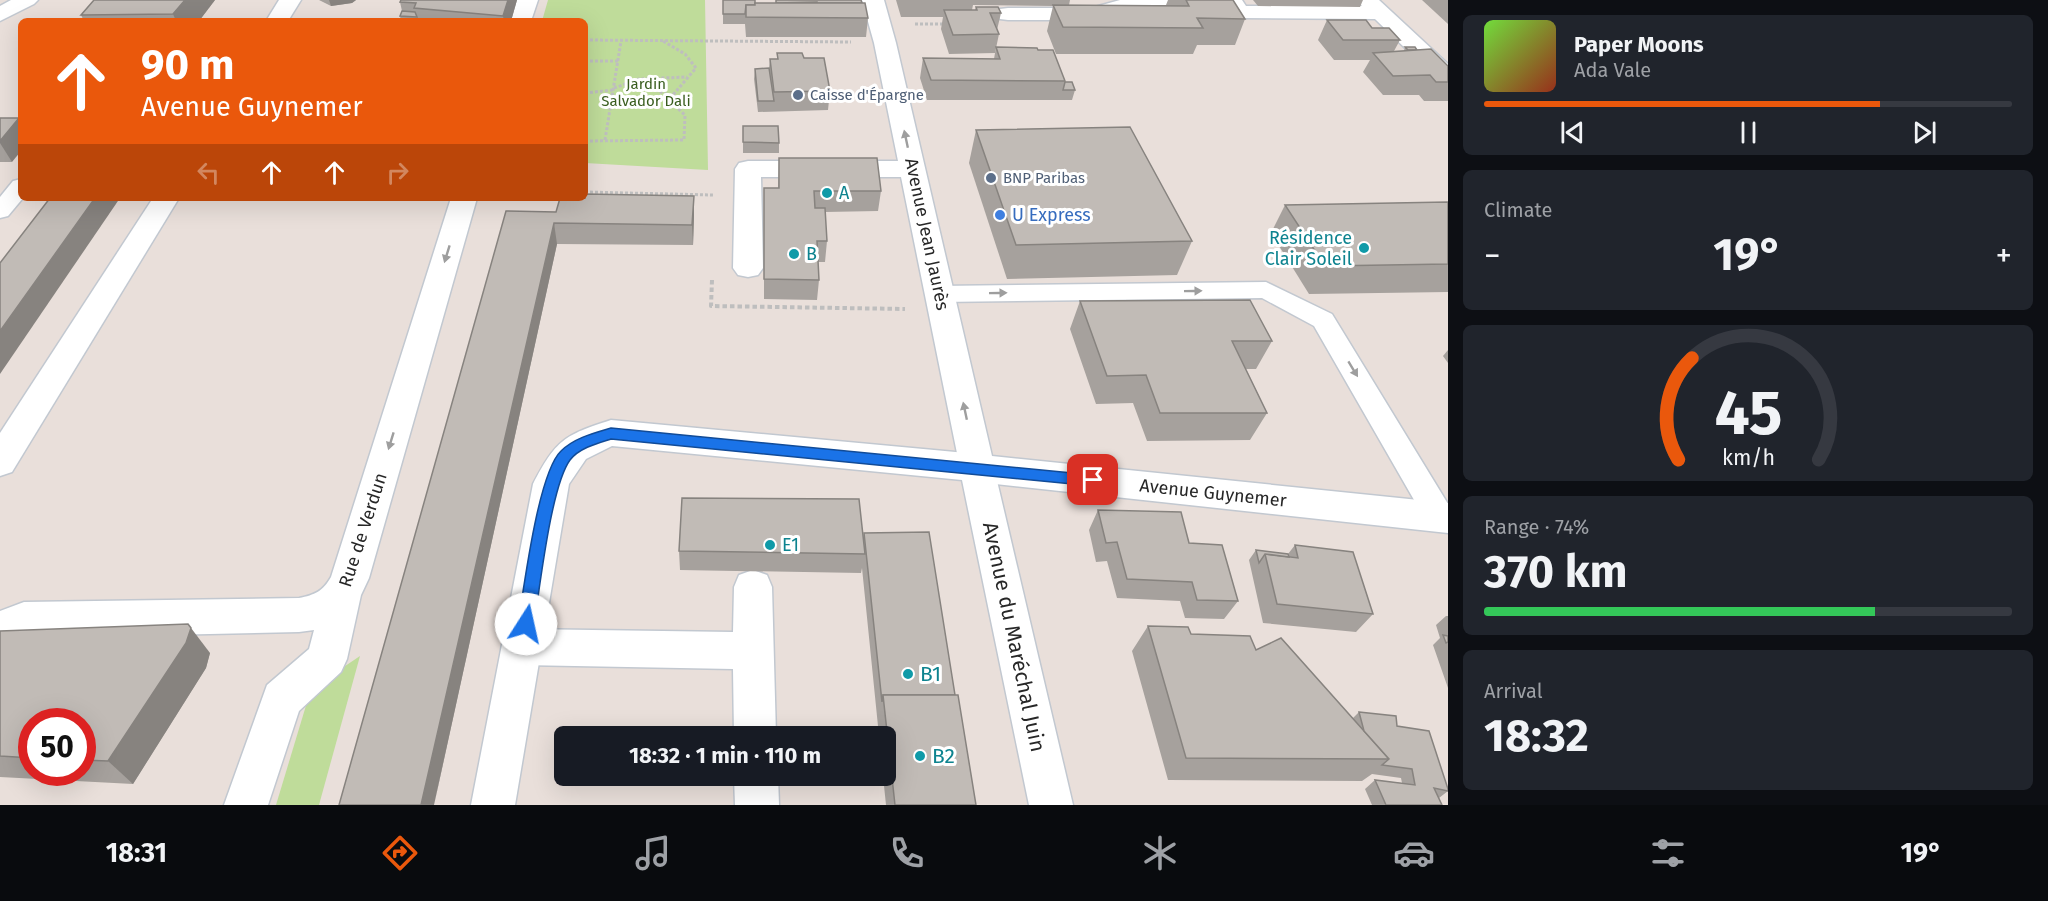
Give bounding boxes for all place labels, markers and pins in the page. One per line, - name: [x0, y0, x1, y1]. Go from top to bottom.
- place label: Caisse d'Épargne: [810, 86, 924, 104]
- marker: Caisse d'Épargne: [791, 88, 805, 102]
- place label: BNP Paribas: [1003, 169, 1085, 187]
- marker: BNP Paribas: [984, 171, 998, 185]
- place label: A: [839, 182, 850, 204]
- marker: A: [820, 186, 834, 200]
- place label: U Express: [1012, 204, 1091, 226]
- marker: U Express: [993, 208, 1007, 222]
- place label: Résidence Clair Soleil: [1265, 227, 1352, 270]
- marker: Résidence Clair Soleil: [1357, 241, 1371, 255]
- place label: B: [806, 243, 817, 265]
- marker: B: [787, 247, 801, 261]
- pin: [1067, 454, 1118, 505]
- place label: E1: [782, 534, 799, 556]
- marker: E1: [763, 538, 777, 552]
- place label: B1: [920, 661, 941, 687]
- marker: B1: [901, 667, 915, 681]
- place label: B2: [932, 743, 955, 769]
- marker: B2: [913, 749, 927, 763]

